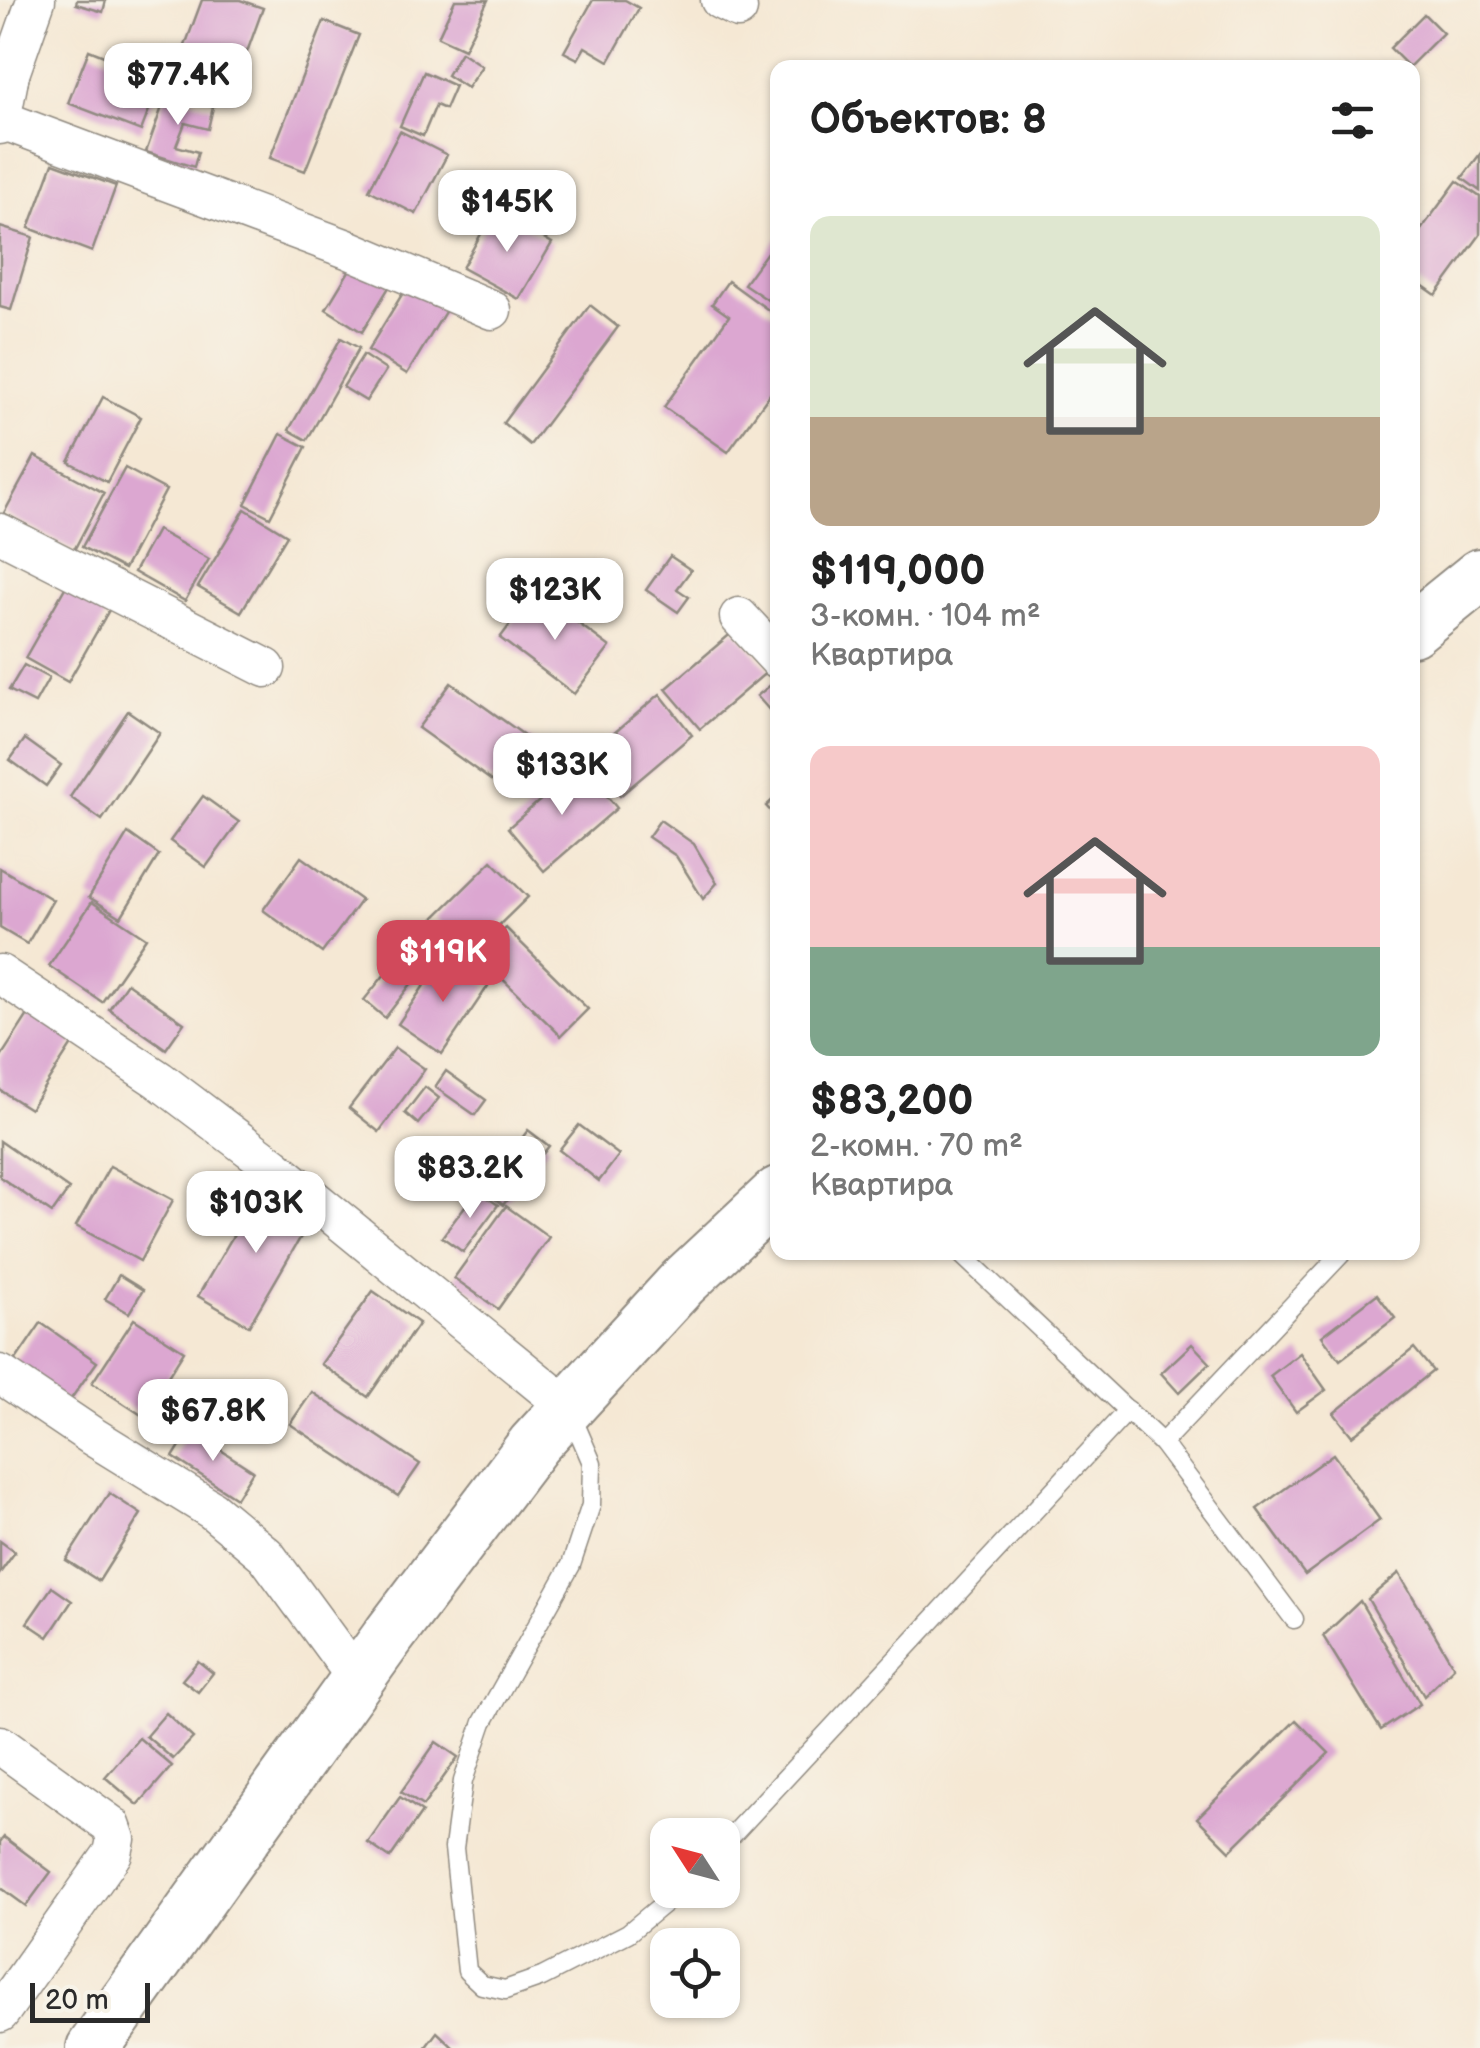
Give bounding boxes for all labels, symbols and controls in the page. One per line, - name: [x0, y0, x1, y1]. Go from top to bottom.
- pin: $77.4K: [97, 43, 259, 128]
- text: $77.4K: [126, 56, 230, 95]
- icon: filters: [1325, 93, 1380, 148]
- text: Объектов: 8: [810, 95, 1047, 146]
- pin: $145K: [437, 170, 577, 255]
- text: $145K: [460, 183, 554, 222]
- icon: home: [1005, 281, 1185, 461]
- text: $119,000: [810, 546, 985, 597]
- pin: $123K: [485, 558, 625, 643]
- text: $123K: [508, 571, 602, 610]
- text: 3-комн. · 104 m²: [810, 597, 1041, 636]
- text: Квартира: [810, 636, 953, 675]
- pin: $133K: [492, 733, 632, 818]
- text: $133K: [515, 746, 609, 785]
- icon: home: [1005, 811, 1185, 991]
- pin: $119K: [373, 920, 513, 1005]
- text: $119K: [399, 933, 487, 972]
- text: $83,200: [810, 1076, 974, 1127]
- text: 2-комн. · 70 m²: [810, 1127, 1023, 1166]
- pin: $83.2K: [389, 1136, 551, 1221]
- text: $83.2K: [417, 1149, 523, 1188]
- text: Квартира: [810, 1166, 953, 1205]
- pin: $103K: [186, 1171, 326, 1256]
- text: $103K: [209, 1184, 303, 1223]
- pin: $67.8K: [132, 1379, 294, 1464]
- text: $67.8K: [160, 1392, 266, 1431]
- north arrow: [650, 1818, 740, 1908]
- map controls: [650, 1818, 740, 2018]
- button: locate: [650, 1928, 740, 2018]
- scale bar: [30, 1978, 150, 2022]
- text: 20 m: [45, 1984, 109, 2017]

